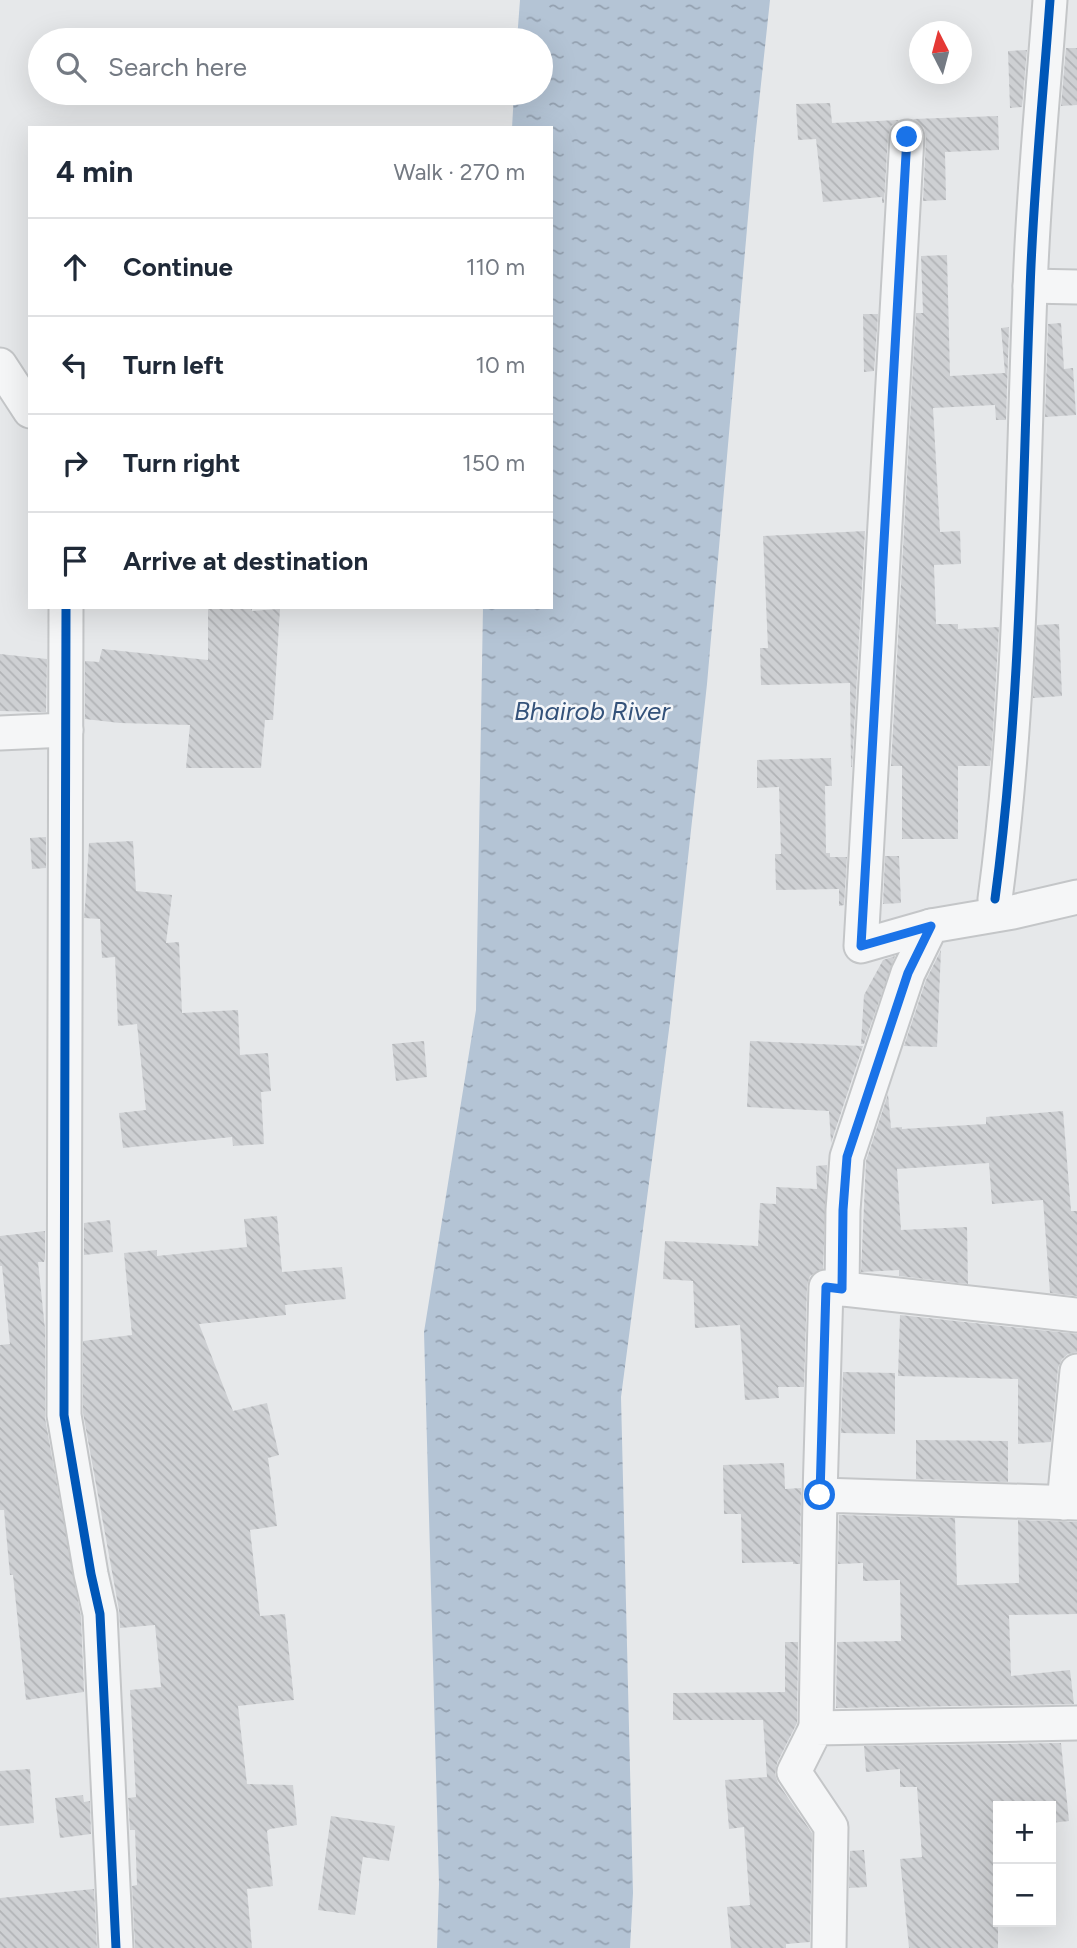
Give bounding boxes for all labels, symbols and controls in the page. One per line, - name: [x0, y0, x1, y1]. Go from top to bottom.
- north arrow: [909, 21, 972, 84]
- search box: [28, 28, 553, 105]
- icon: search: [52, 48, 90, 86]
- text: Search here: [108, 51, 247, 83]
- route end: [891, 121, 922, 152]
- text: 4 min: [56, 153, 133, 190]
- text: Walk · 270 m: [394, 158, 525, 186]
- icon: ahead: [56, 248, 94, 286]
- text: Continue: [123, 251, 233, 283]
- text: 110 m: [466, 253, 525, 281]
- icon: left: [56, 346, 94, 384]
- text: Turn left: [123, 349, 224, 381]
- text: 10 m: [476, 351, 525, 379]
- icon: right: [56, 444, 94, 482]
- text: Turn right: [123, 447, 240, 479]
- text: 150 m: [462, 449, 525, 477]
- icon: arrive: [56, 542, 94, 580]
- text: Arrive at destination: [123, 545, 368, 577]
- water label: Bhairob River: [514, 695, 671, 727]
- route start: [804, 1479, 835, 1510]
- map controls: [993, 1801, 1056, 1927]
- button: +: [993, 1801, 1056, 1864]
- button: −: [993, 1864, 1056, 1927]

